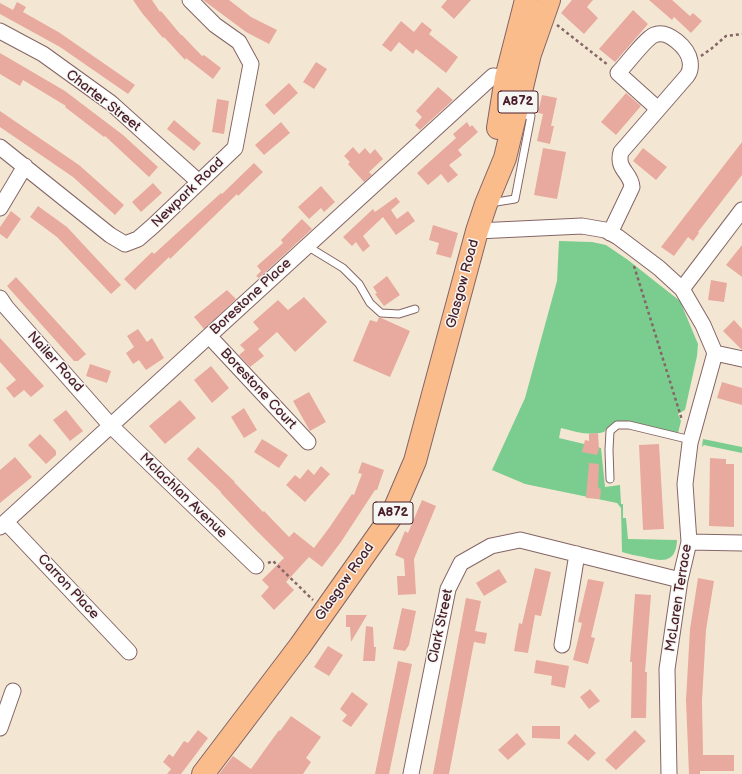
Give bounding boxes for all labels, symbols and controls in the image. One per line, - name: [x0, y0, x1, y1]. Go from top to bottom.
- street label: Charter Street: [62, 67, 144, 135]
- road number: A872: [498, 91, 538, 113]
- street label: Newpark Road: [148, 154, 228, 232]
- street label: Glasgow Road: [443, 238, 483, 330]
- street label: Borestone Place: [207, 255, 295, 339]
- street label: Nailer Road: [23, 328, 87, 396]
- street label: Borestone Court: [216, 345, 300, 433]
- street label: Mclachlan Avenue: [136, 450, 230, 542]
- road number: A872: [373, 502, 413, 524]
- street label: Glasgow Road: [312, 540, 378, 624]
- street label: McLaren Terrace: [662, 543, 696, 653]
- street label: Carron Place: [34, 551, 102, 623]
- street label: Clark Street: [425, 588, 457, 664]

